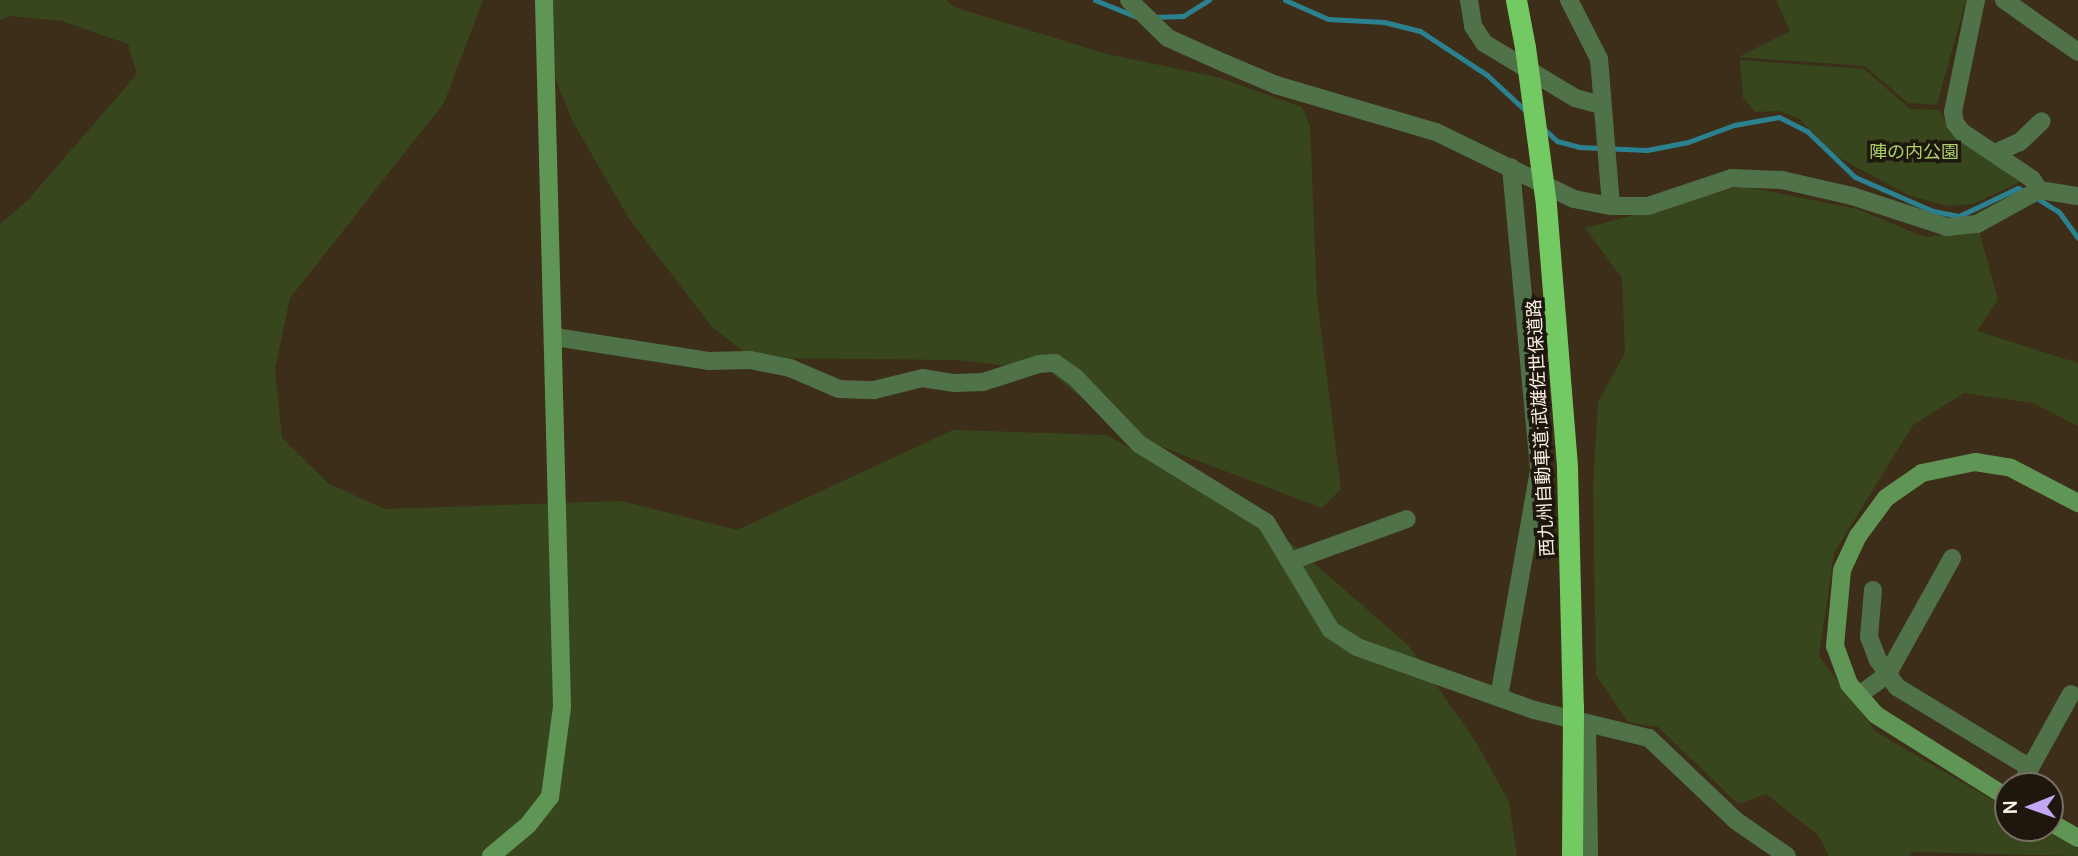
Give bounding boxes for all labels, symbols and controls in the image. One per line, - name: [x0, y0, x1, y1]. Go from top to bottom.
- park label: 陣の内公園: [1869, 140, 1959, 162]
- street label: 西九州自動車道;武雄佐世保道路: [1522, 299, 1558, 557]
- north arrow: [1994, 772, 2064, 842]
- text: N: [1997, 800, 2023, 814]

